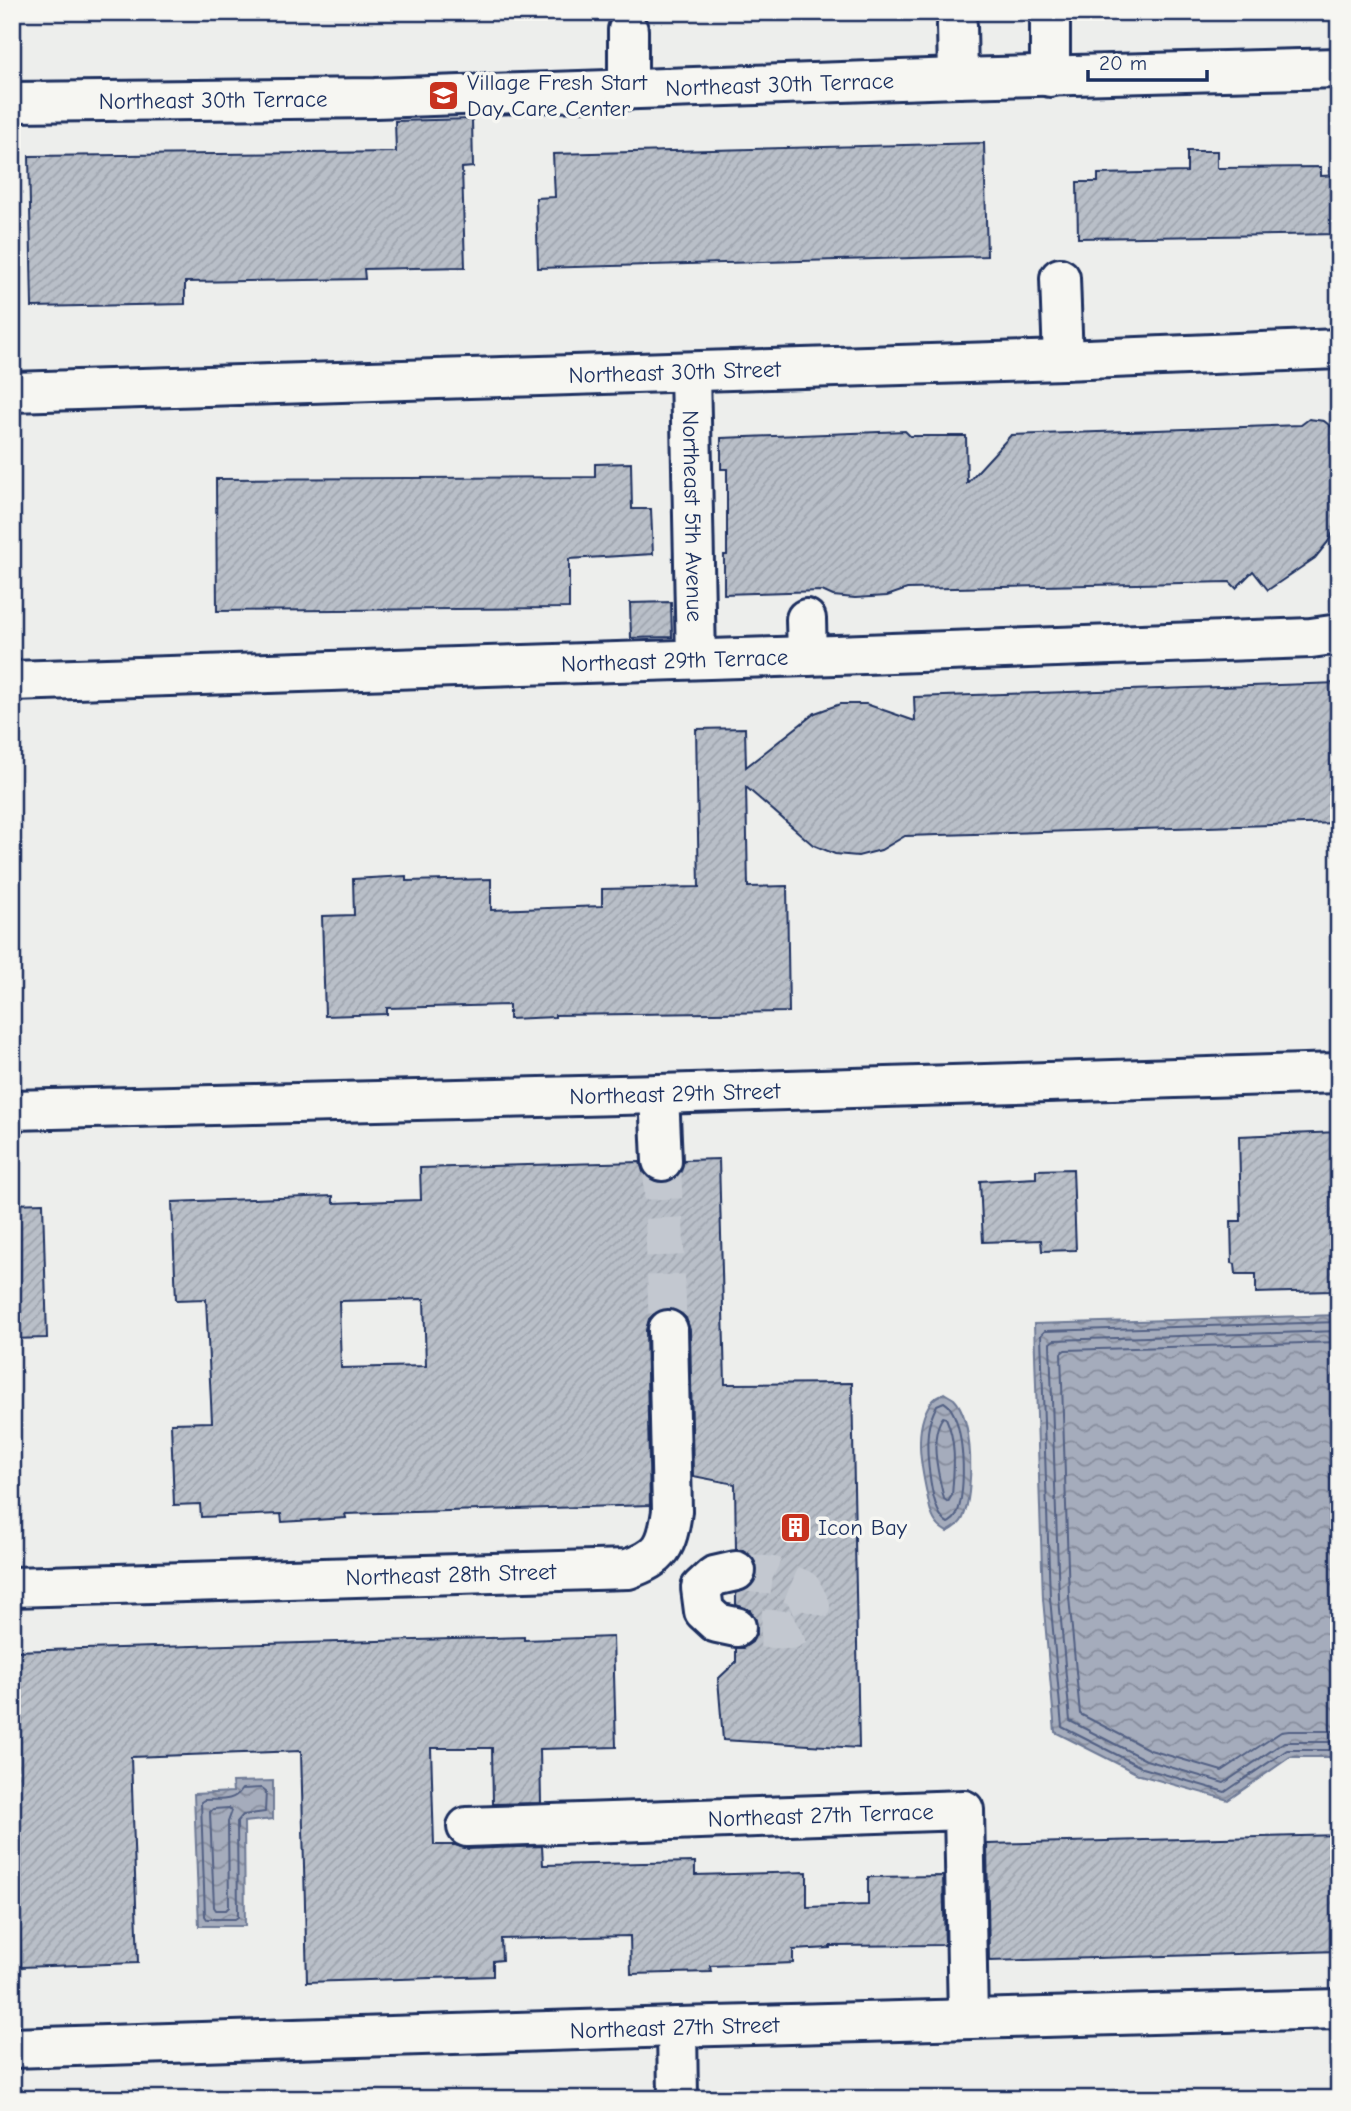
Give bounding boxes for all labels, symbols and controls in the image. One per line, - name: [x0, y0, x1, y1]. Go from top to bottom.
- scale bar: [1088, 38, 1208, 82]
- text: 20 m: [1099, 51, 1147, 75]
- street label: Northeast 30th Terrace: [665, 67, 895, 102]
- place label: Village Fresh Start Day Care Center: [467, 69, 649, 122]
- school or university icon: Village Fresh Start Day Care Center: [427, 78, 461, 112]
- street label: Northeast 30th Terrace: [98, 86, 328, 115]
- street label: Northeast 30th Street: [568, 356, 783, 389]
- street label: Northeast 5th Avenue: [677, 410, 708, 622]
- street label: Northeast 29th Terrace: [561, 644, 789, 678]
- street label: Northeast 29th Street: [569, 1077, 782, 1110]
- building icon: Icon Bay: [778, 1510, 812, 1544]
- place label: Icon Bay: [818, 1514, 908, 1541]
- street label: Northeast 28th Street: [345, 1558, 558, 1591]
- street label: Northeast 27th Terrace: [707, 1798, 934, 1833]
- street label: Northeast 27th Street: [569, 2011, 781, 2044]

